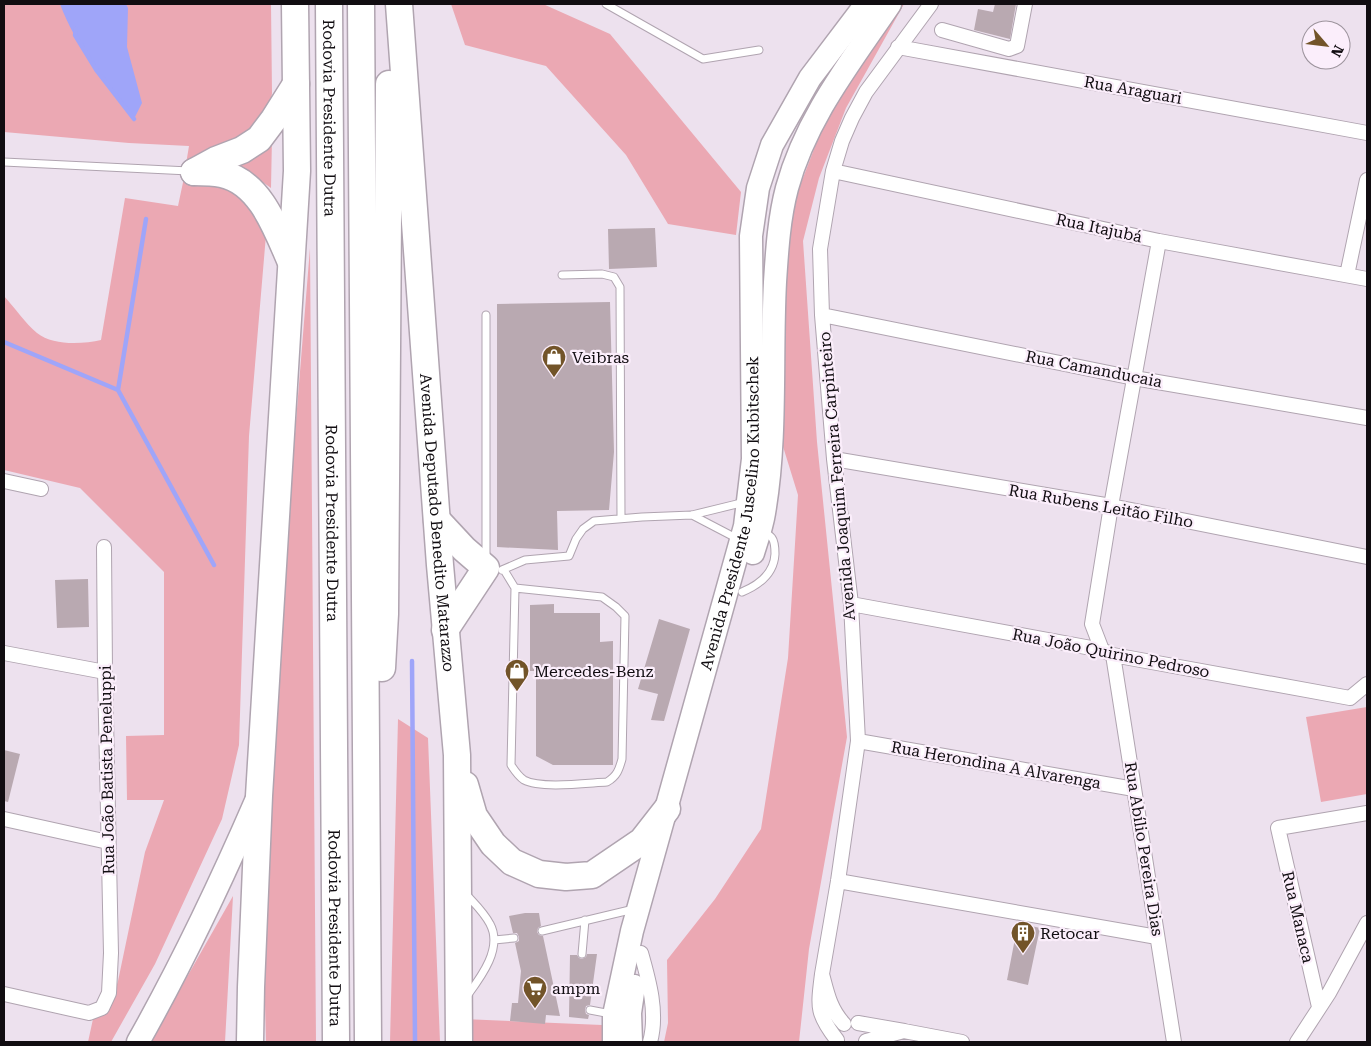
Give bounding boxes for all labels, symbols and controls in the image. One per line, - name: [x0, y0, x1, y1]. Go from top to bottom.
- street label: Rodovia Presidente Dutra: [320, 19, 340, 217]
- north arrow: [1301, 20, 1351, 70]
- text: N: [1328, 43, 1347, 60]
- street label: Rua Araguari: [1083, 72, 1183, 108]
- street label: Rua Itajubá: [1054, 210, 1144, 246]
- street label: Avenida Joaquim Ferreira Carpinteiro: [815, 331, 859, 621]
- shop icon: Veibras: [541, 344, 567, 378]
- street label: Rua Camanducaia: [1024, 346, 1164, 392]
- place label: Veibras: [572, 348, 630, 367]
- street label: Avenida Presidente Juscelino Kubitschek: [696, 356, 763, 672]
- street label: Avenida Deputado Benedito Matarazzo: [417, 373, 459, 673]
- street label: Rodovia Presidente Dutra: [322, 424, 343, 622]
- street label: Rua Rubens Leitão Filho: [1007, 480, 1195, 532]
- street label: Rua João Quirino Pedroso: [1011, 625, 1211, 682]
- shop icon: Mercedes-Benz: [504, 658, 530, 692]
- place label: Mercedes-Benz: [534, 662, 654, 681]
- street label: Rua João Batista Peneluppi: [96, 665, 118, 875]
- street label: Rua Herondina A Alvarenga: [890, 737, 1103, 793]
- street label: Rua Abílio Pereira Dias: [1121, 761, 1167, 938]
- street label: Rodovia Presidente Dutra: [325, 829, 345, 1027]
- street label: Rua Manaca: [1278, 869, 1318, 965]
- building icon: Retocar: [1010, 920, 1036, 954]
- place label: Retocar: [1040, 924, 1100, 943]
- supermarket icon: ampm: [522, 975, 548, 1009]
- place label: ampm: [552, 979, 601, 998]

